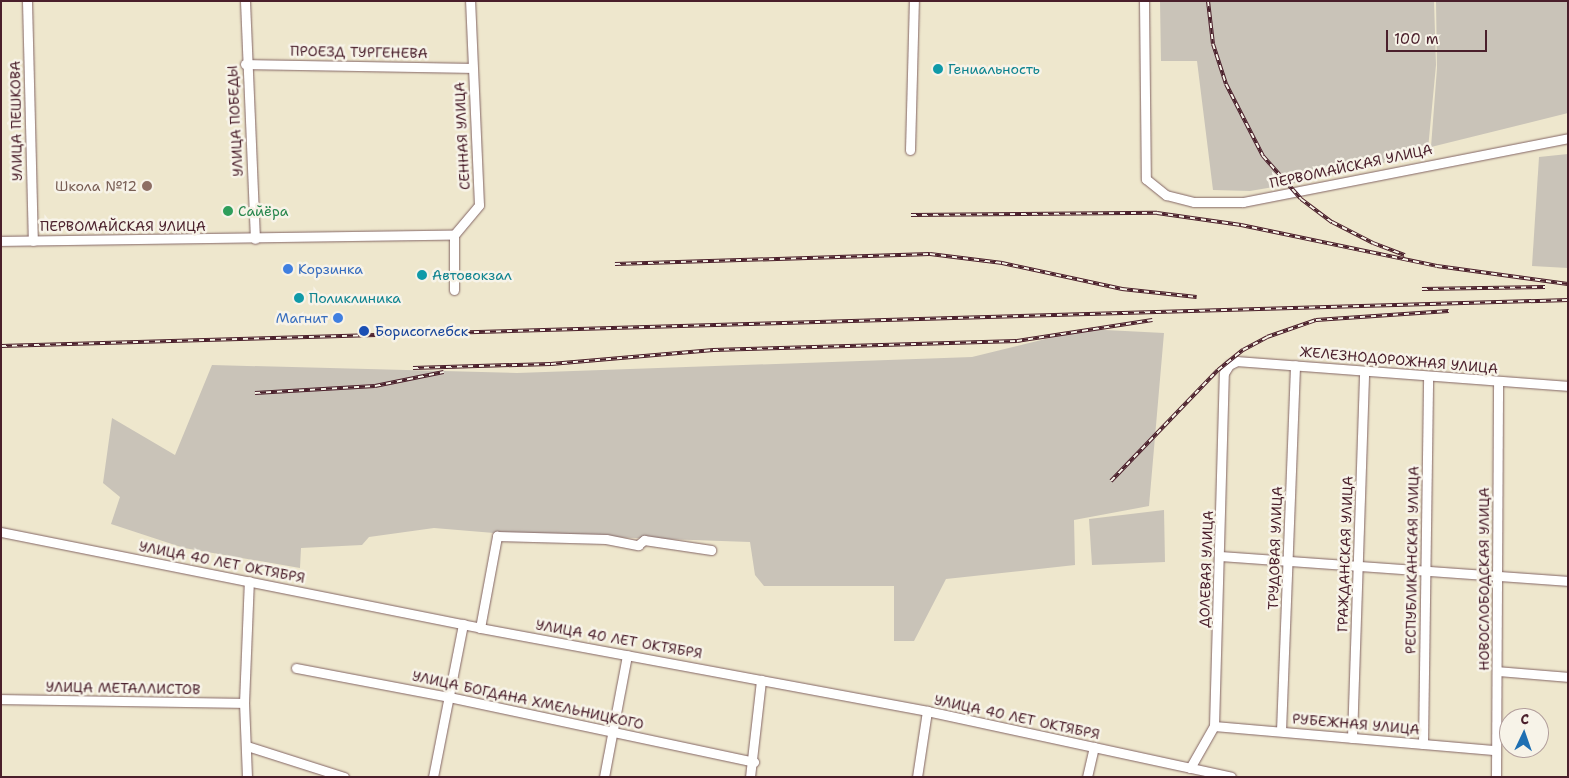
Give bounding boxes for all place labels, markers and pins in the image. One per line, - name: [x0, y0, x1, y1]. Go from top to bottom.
- place label: Гениальность: [948, 61, 1040, 77]
- marker: Гениальность: [932, 63, 944, 75]
- place label: Школа №12: [55, 178, 137, 194]
- marker: Школа №12: [141, 180, 153, 192]
- place label: Сайёра: [238, 203, 289, 219]
- marker: Сайёра: [222, 205, 234, 217]
- place label: Корзинка: [298, 261, 363, 277]
- marker: Корзинка: [282, 263, 294, 275]
- place label: Автовокзал: [432, 267, 512, 283]
- marker: Автовокзал: [416, 269, 428, 281]
- place label: Поликлиника: [309, 290, 401, 306]
- marker: Поликлиника: [293, 292, 305, 304]
- place label: Магнит: [276, 310, 328, 326]
- marker: Магнит: [332, 312, 344, 324]
- place label: Борисоглебск: [375, 323, 468, 339]
- marker: Борисоглебск: [357, 324, 371, 338]

